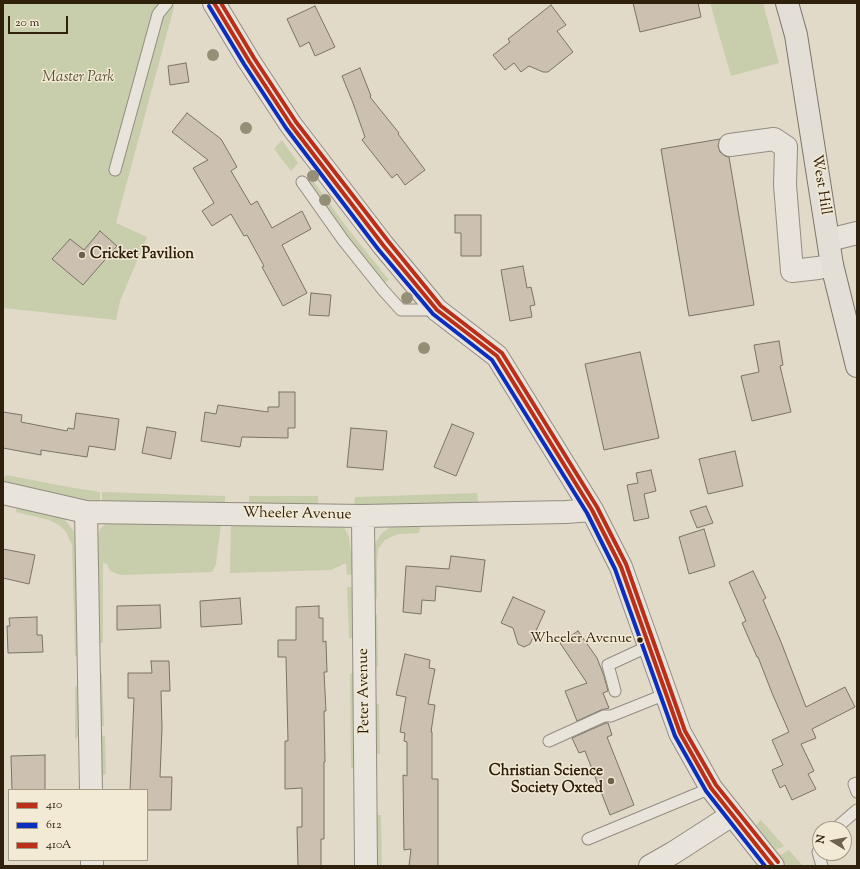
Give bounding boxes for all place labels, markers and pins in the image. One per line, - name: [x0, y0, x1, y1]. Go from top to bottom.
- place label: Cricket Pavilion: [90, 246, 194, 264]
- marker: Cricket Pavilion: [77, 250, 87, 260]
- place label: Wheeler Avenue: [530, 632, 632, 648]
- marker: Wheeler Avenue: [635, 635, 645, 645]
- place label: Christian Science Society Oxted: [489, 763, 603, 798]
- marker: Christian Science Society Oxted: [606, 776, 616, 786]

